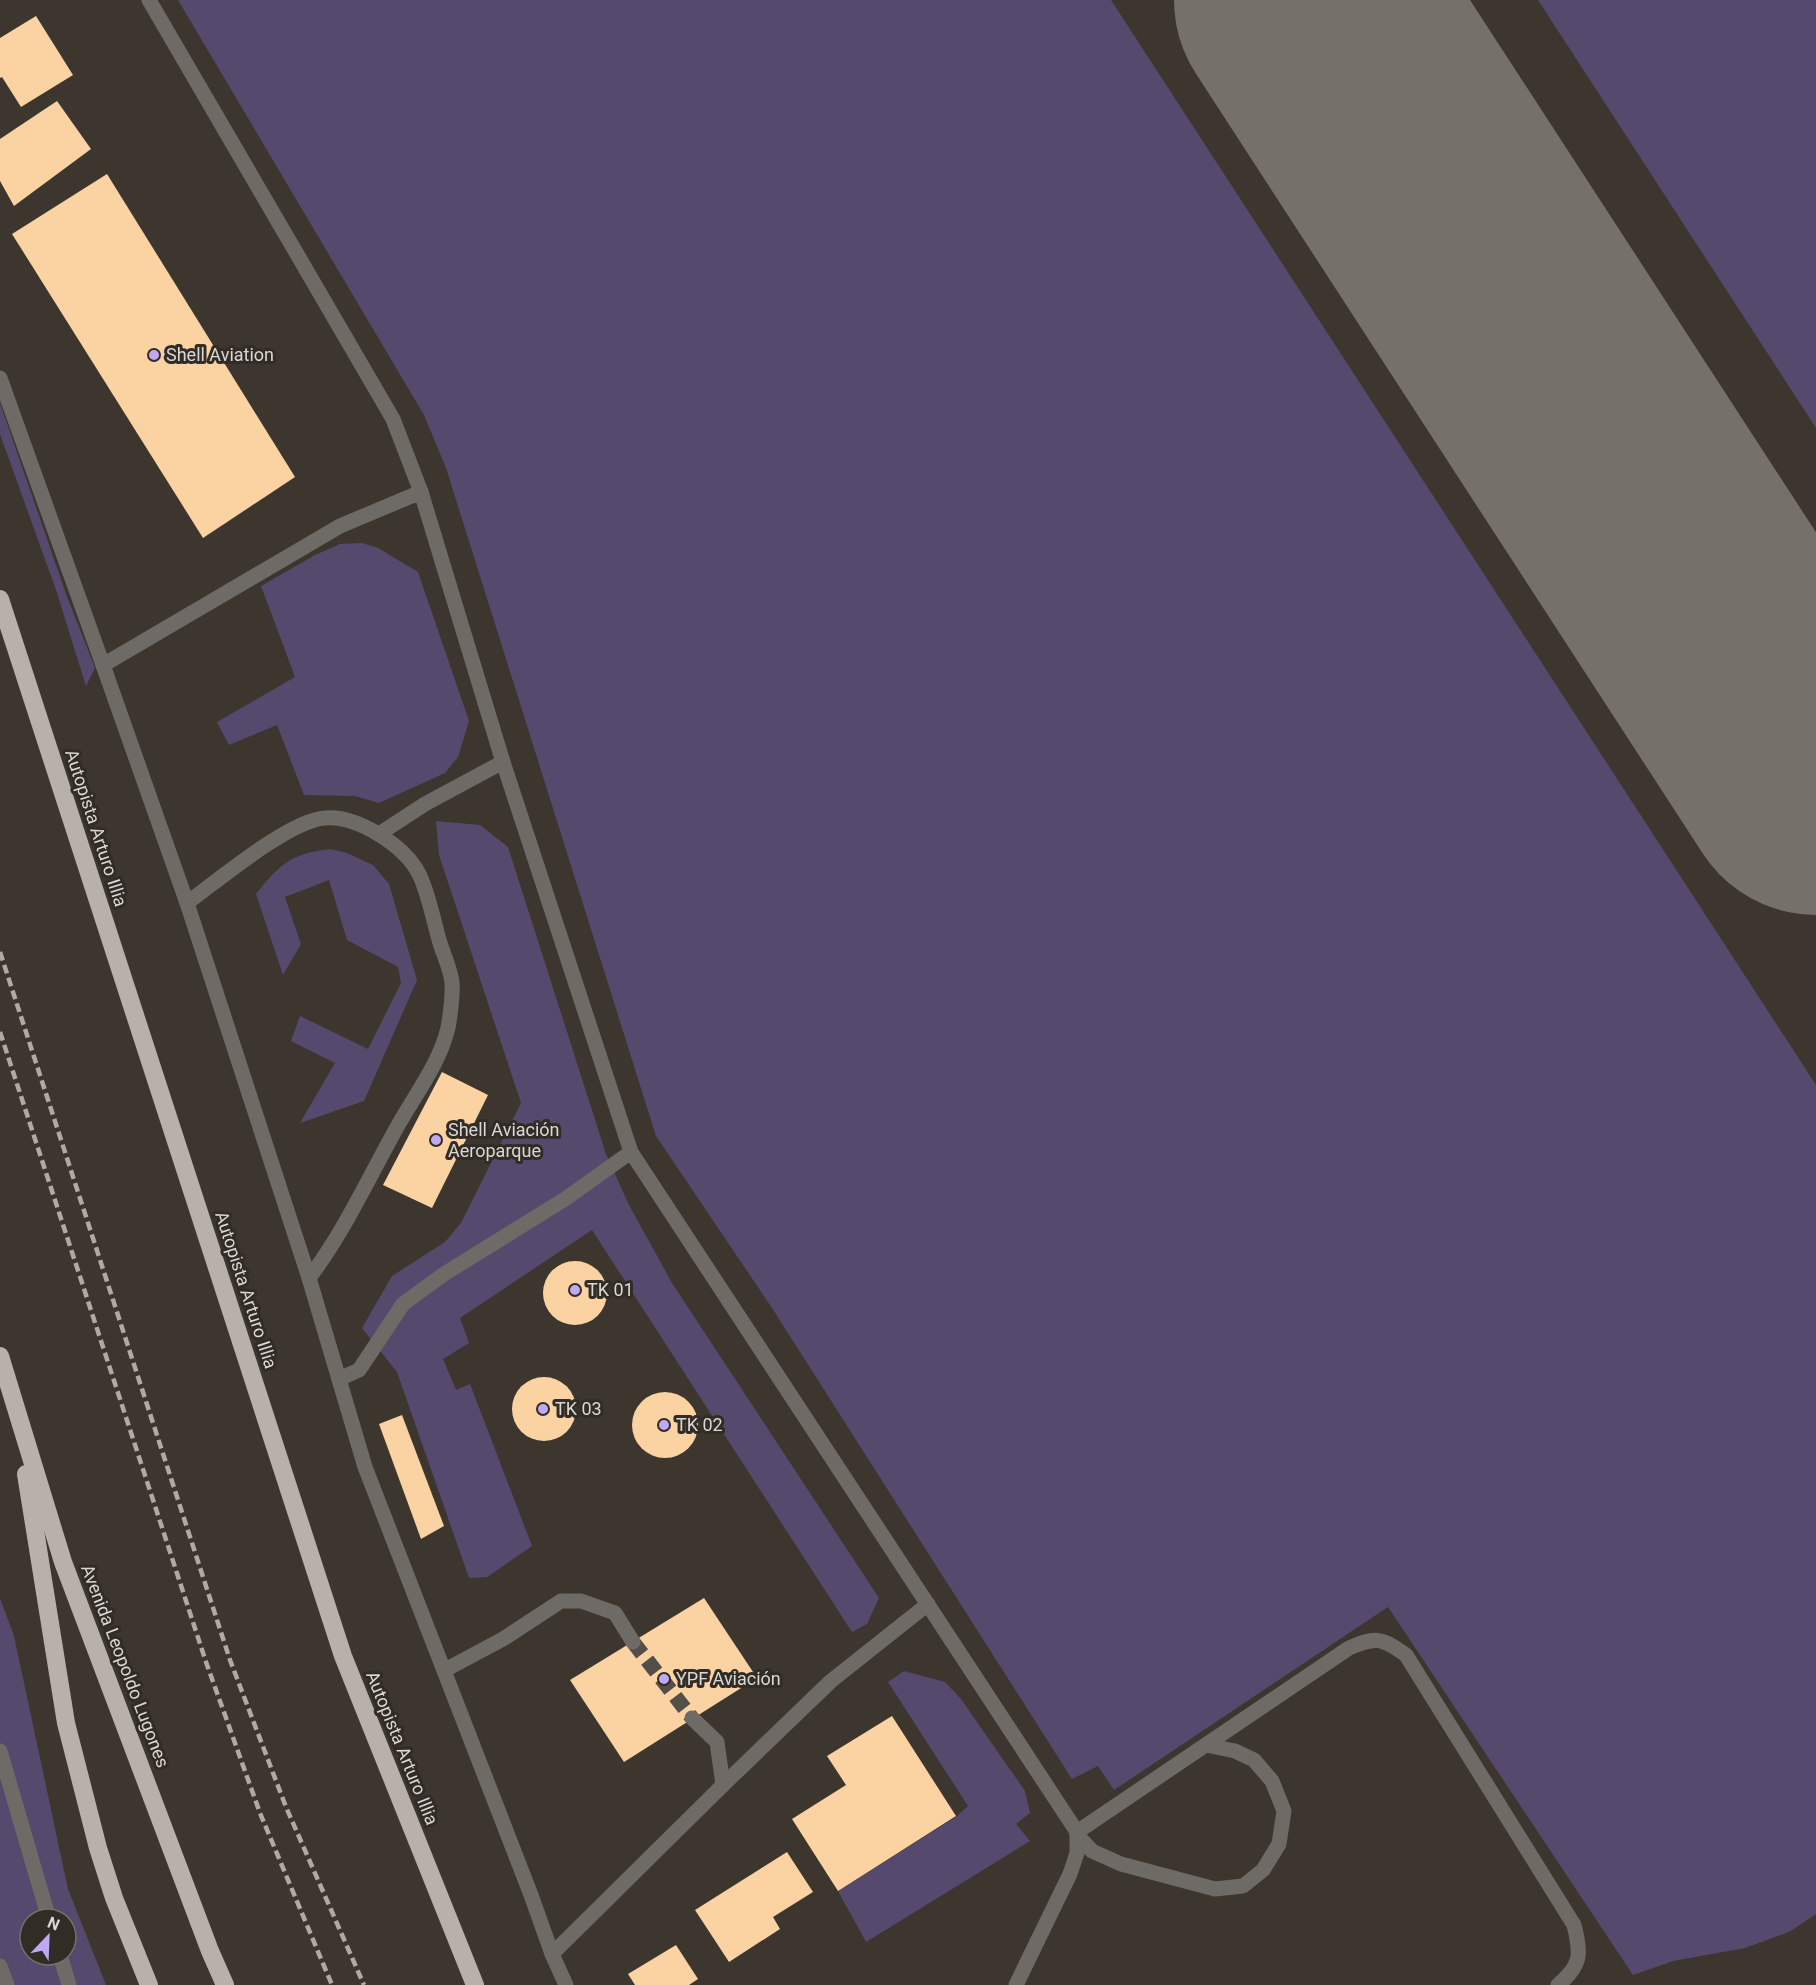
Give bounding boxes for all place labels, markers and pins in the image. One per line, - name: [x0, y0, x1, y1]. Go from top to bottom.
- place label: Shell Aviation: [166, 344, 274, 365]
- marker: Shell Aviation: [147, 348, 161, 362]
- place label: Shell Aviación Aeroparque: [448, 1119, 560, 1161]
- marker: Shell Aviación Aeroparque: [429, 1133, 443, 1147]
- place label: TK 01: [587, 1279, 634, 1300]
- marker: TK 01: [568, 1283, 582, 1297]
- place label: TK 03: [555, 1398, 602, 1419]
- marker: TK 03: [536, 1402, 550, 1416]
- place label: TK 02: [676, 1414, 723, 1435]
- marker: TK 02: [657, 1418, 671, 1432]
- place label: YPF Aviación: [676, 1668, 781, 1689]
- marker: YPF Aviación: [657, 1672, 671, 1686]

